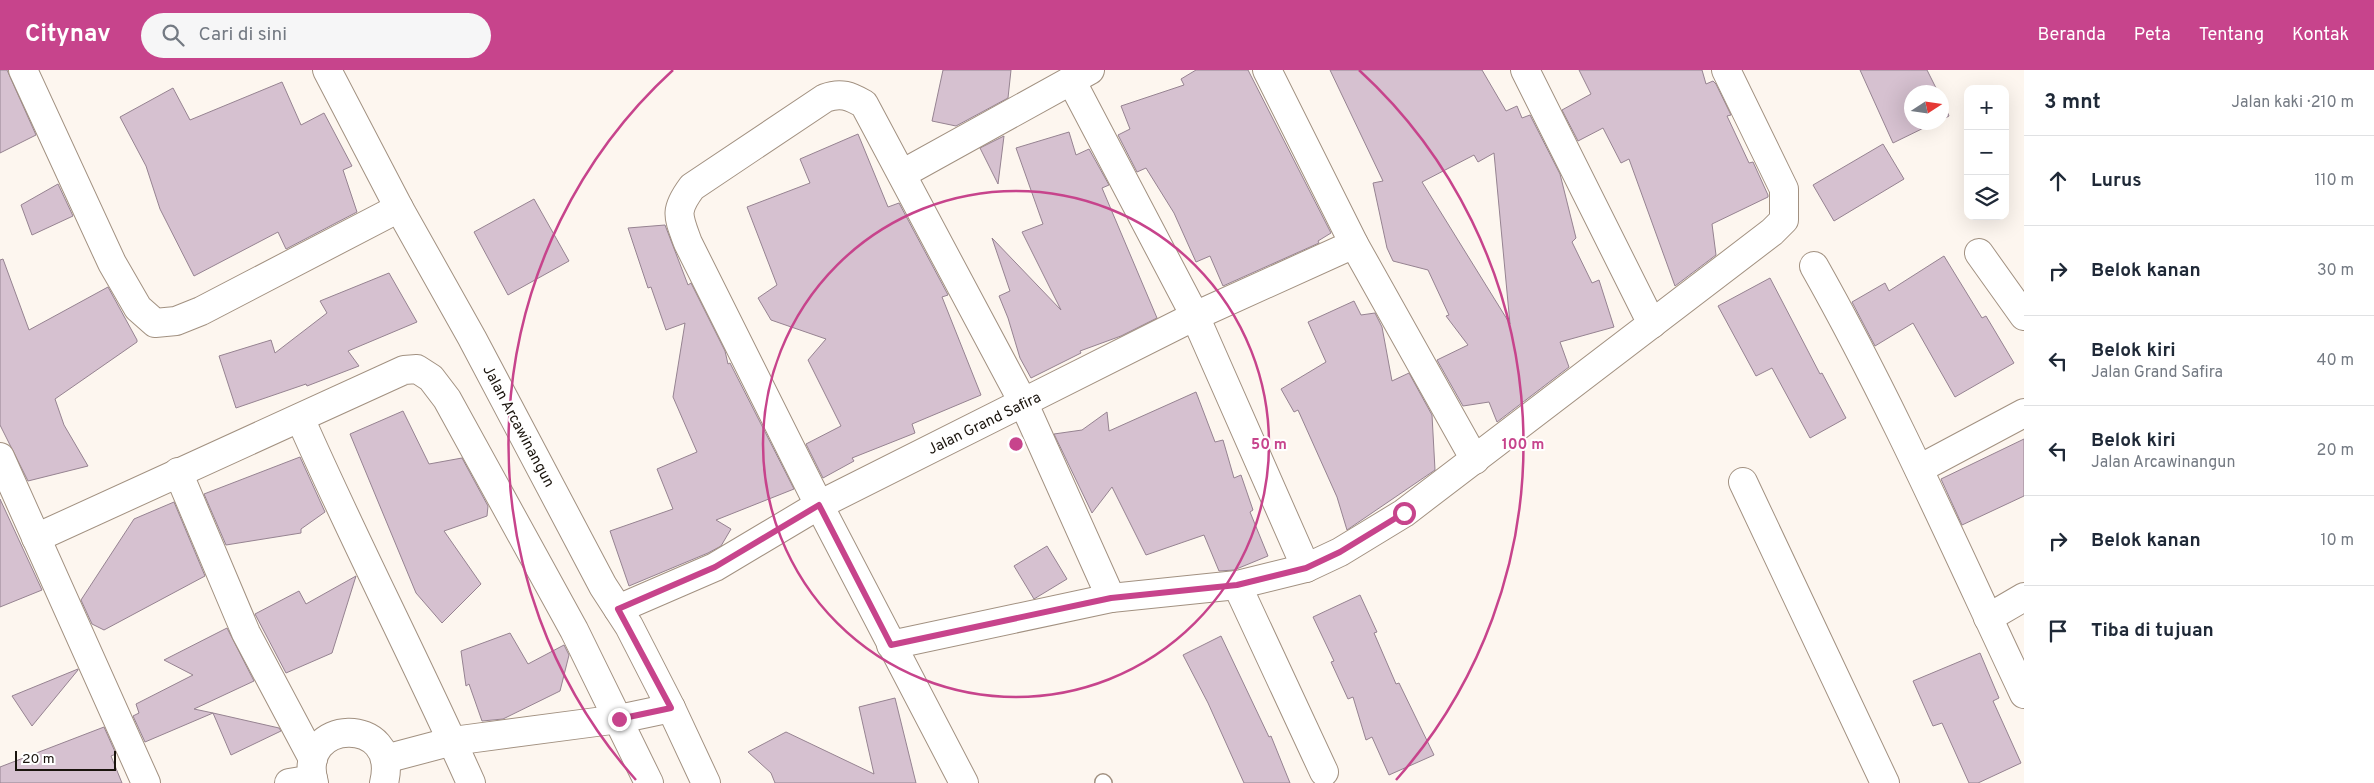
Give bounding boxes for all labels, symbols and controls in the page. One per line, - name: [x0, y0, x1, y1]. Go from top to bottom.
- search box: [141, 13, 491, 58]
- text: Citynav: [25, 20, 111, 50]
- icon: search: [159, 21, 187, 49]
- text: Cari di sini: [199, 23, 287, 47]
- text: Beranda: [2037, 24, 2106, 47]
- text: Peta: [2134, 24, 2171, 47]
- text: Tentang: [2199, 24, 2264, 47]
- text: Kontak: [2292, 24, 2349, 47]
- north arrow: [1904, 85, 1949, 130]
- map controls: [1964, 85, 2009, 220]
- button: +: [1964, 85, 2009, 130]
- text: 3 mnt: [2044, 89, 2101, 116]
- text: Jalan kaki · 210 m: [2231, 93, 2354, 113]
- button: −: [1964, 130, 2009, 175]
- icon: ahead: [2044, 167, 2072, 195]
- text: Lurus: [2091, 169, 2142, 193]
- text: 110 m: [2314, 171, 2354, 191]
- button: layers: [1964, 175, 2009, 220]
- icon: right: [2044, 257, 2072, 285]
- text: Belok kanan: [2091, 259, 2201, 283]
- text: 30 m: [2317, 261, 2354, 281]
- text: Belok kiri: [2091, 339, 2176, 363]
- icon: left: [2044, 347, 2072, 375]
- text: 40 m: [2316, 351, 2354, 371]
- street label: Jalan Arcawinangun: [477, 362, 558, 491]
- text: Jalan Grand Safira: [2091, 363, 2223, 383]
- street label: Jalan Grand Safira: [925, 389, 1044, 460]
- text: Belok kiri: [2091, 429, 2176, 453]
- centre of rings: [1007, 435, 1025, 453]
- text: 50 m: [1251, 436, 1287, 455]
- text: 100 m: [1502, 436, 1544, 455]
- icon: left: [2044, 437, 2072, 465]
- text: 20 m: [2317, 441, 2354, 461]
- text: Jalan Arcawinangun: [2091, 453, 2235, 473]
- route start: [1393, 502, 1416, 525]
- icon: right: [2044, 527, 2072, 555]
- text: Belok kanan: [2091, 529, 2201, 553]
- text: 10 m: [2320, 531, 2354, 551]
- icon: arrive: [2044, 617, 2072, 645]
- text: Tiba di tujuan: [2091, 619, 2214, 643]
- route end: [608, 708, 631, 731]
- scale bar: [15, 748, 116, 771]
- text: 20 m: [22, 751, 55, 768]

